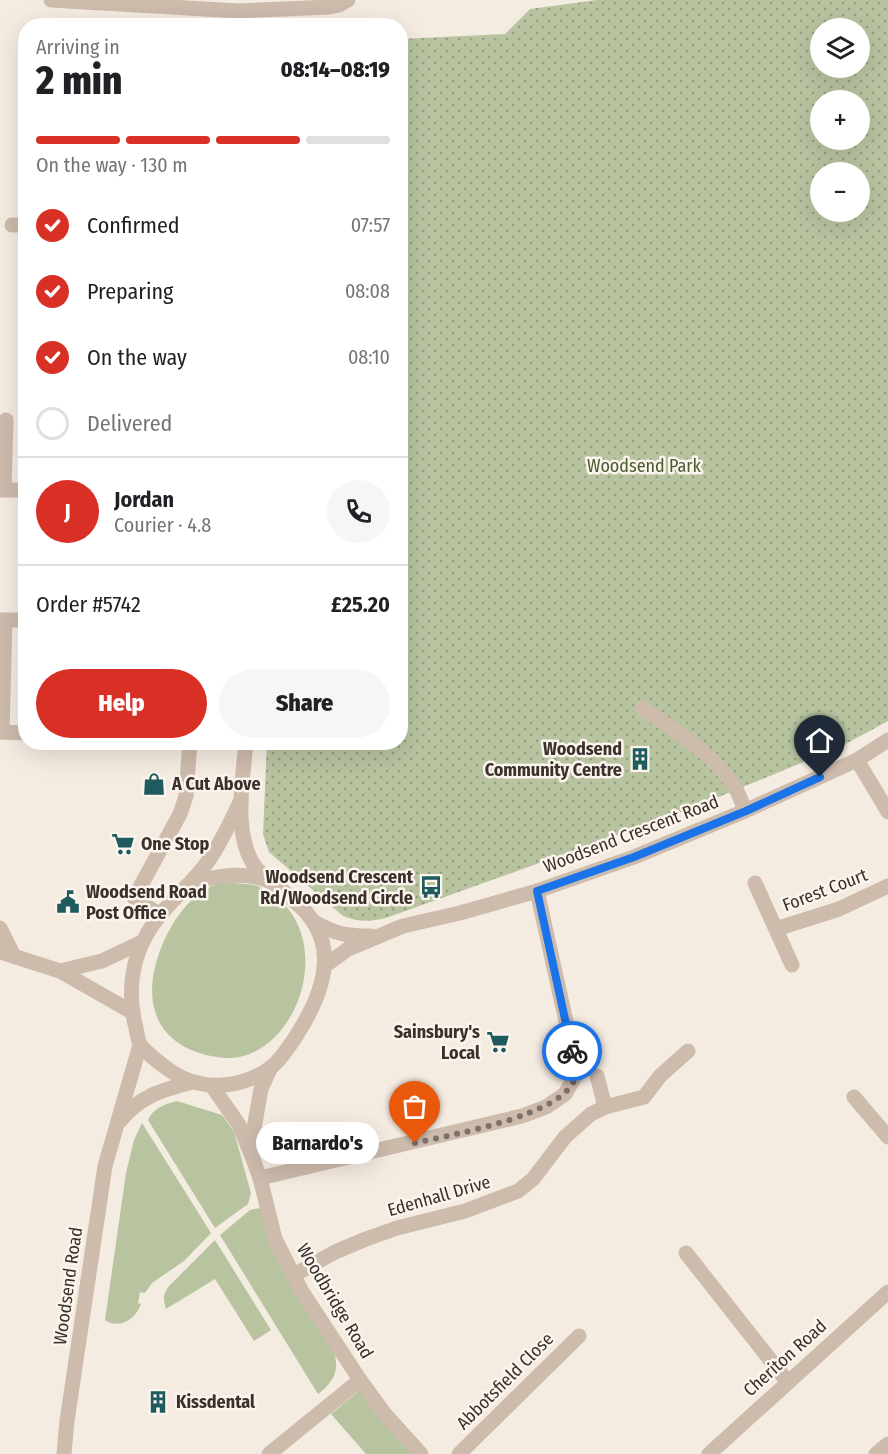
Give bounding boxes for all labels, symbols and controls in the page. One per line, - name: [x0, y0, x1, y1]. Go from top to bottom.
- map controls: [810, 18, 870, 222]
- button: layers: [810, 18, 870, 78]
- text: Arriving in: [36, 35, 120, 59]
- text: 08:14–08:19: [281, 56, 390, 83]
- text: 2 min: [36, 58, 122, 104]
- button: +: [810, 90, 870, 150]
- text: On the way · 130 m: [36, 153, 188, 177]
- button: −: [810, 162, 870, 222]
- icon: check: [36, 209, 69, 242]
- text: Confirmed: [87, 212, 180, 239]
- text: 07:57: [351, 213, 390, 237]
- icon: check: [36, 275, 69, 308]
- text: Preparing: [87, 278, 173, 305]
- text: 08:08: [345, 279, 390, 303]
- icon: check: [36, 341, 69, 374]
- text: On the way: [87, 344, 187, 371]
- text: 08:10: [348, 345, 390, 369]
- text: Delivered: [87, 410, 172, 437]
- park label: Woodsend Park: [587, 455, 702, 477]
- button: phone: [327, 480, 390, 543]
- text: Jordan: [114, 486, 174, 513]
- text: J: [64, 498, 71, 525]
- text: Courier · 4.8: [114, 513, 211, 537]
- text: Order #5742: [36, 591, 141, 618]
- text: £25.20: [331, 591, 390, 618]
- button: Help: [36, 669, 207, 738]
- button: Share: [219, 669, 390, 738]
- pin: [794, 715, 845, 777]
- icon: home: [803, 724, 836, 757]
- place label: Woodsend Community Centre: [485, 738, 622, 781]
- building icon: Woodsend Community Centre: [627, 746, 653, 772]
- shop icon: A Cut Above: [141, 771, 167, 797]
- place label: A Cut Above: [171, 773, 261, 795]
- street label: Woodsend Crescent Road: [540, 790, 722, 878]
- supermarket icon: One Stop: [110, 831, 136, 857]
- place label: One Stop: [141, 833, 210, 855]
- street label: Forest Court: [779, 864, 871, 916]
- place label: Woodsend Crescent Rd/Woodsend Circle: [260, 866, 414, 909]
- bus stop icon: Woodsend Crescent Rd/Woodsend Circle: [418, 874, 444, 900]
- place label: Woodsend Road Post Office: [86, 881, 207, 924]
- public building icon: Woodsend Road Post Office: [55, 889, 81, 915]
- place label: Sainsbury's Local: [394, 1021, 480, 1064]
- courier: [542, 1021, 602, 1081]
- supermarket icon: Sainsbury's Local: [485, 1029, 511, 1055]
- icon: bike: [556, 1035, 589, 1068]
- pin: [389, 1081, 440, 1143]
- icon: bag: [398, 1090, 431, 1123]
- callout: Barnardo's: [256, 1122, 379, 1164]
- text: Barnardo's: [272, 1131, 363, 1155]
- street label: Edenhall Drive: [385, 1171, 493, 1221]
- street label: Woodsend Road: [49, 1225, 87, 1347]
- street label: Woodbridge Road: [292, 1239, 378, 1363]
- street label: Cheriton Road: [739, 1315, 831, 1401]
- street label: Abbotsfield Close: [452, 1328, 558, 1434]
- building icon: Kissdental: [145, 1389, 171, 1415]
- place label: Kissdental: [176, 1391, 255, 1413]

